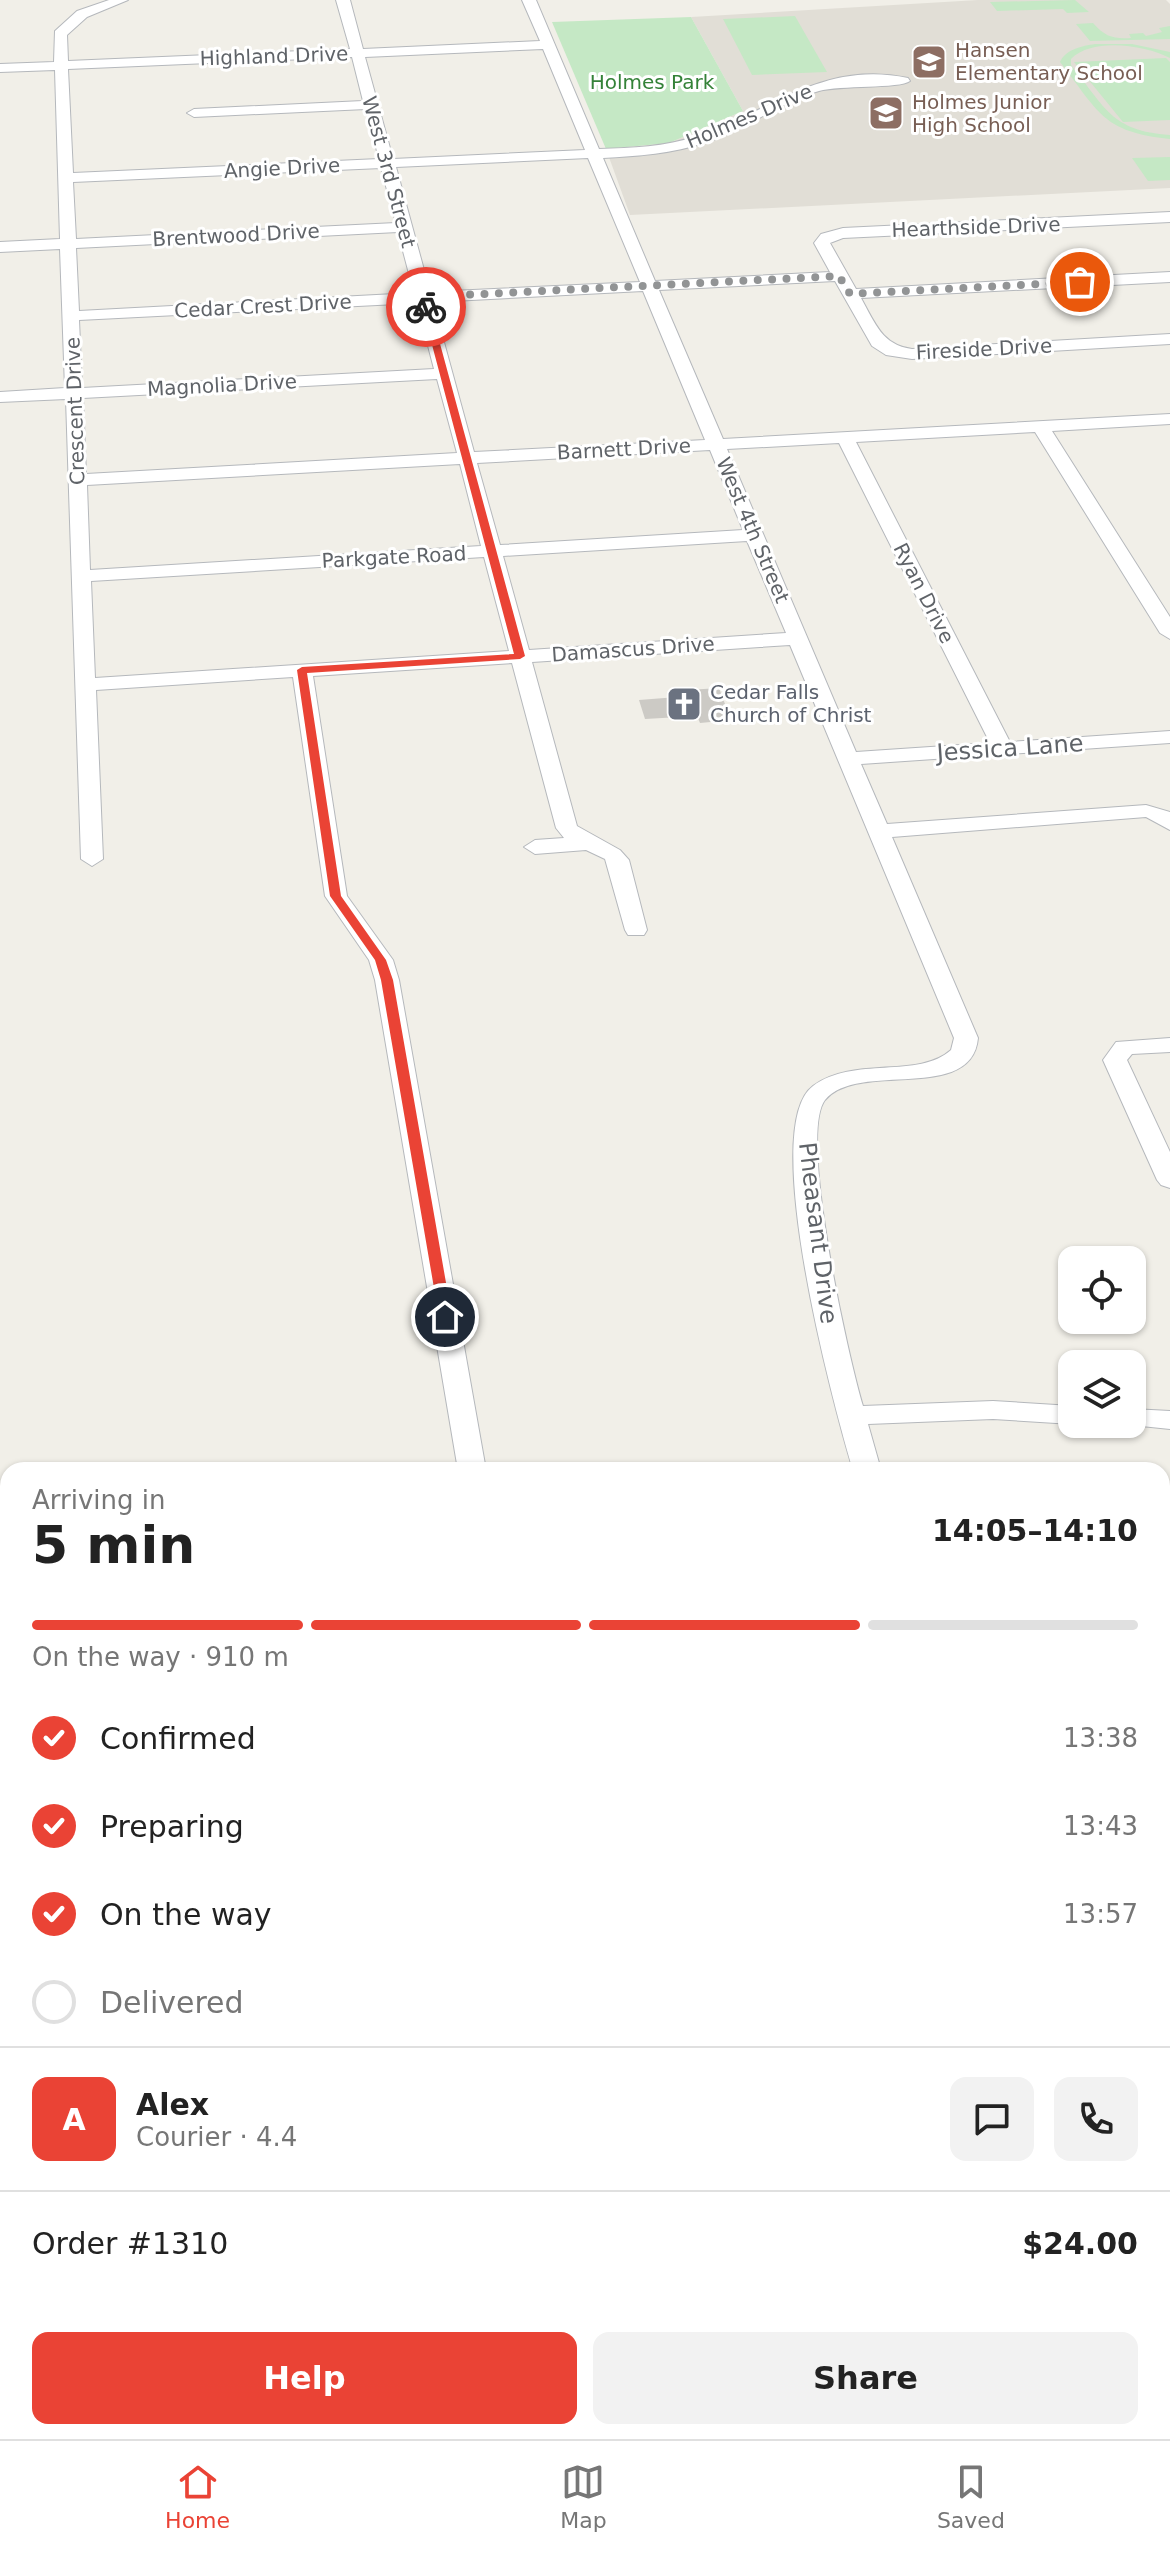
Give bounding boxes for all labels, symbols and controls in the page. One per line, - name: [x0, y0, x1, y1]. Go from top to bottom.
- place label: Hansen Elementary School: [955, 38, 1143, 85]
- street label: Highland Drive: [199, 41, 349, 71]
- school or university icon: Hansen Elementary School: [910, 43, 948, 81]
- park label: Holmes Park: [590, 70, 715, 94]
- street label: Holmes Drive: [682, 79, 816, 153]
- place label: Holmes Junior High School: [912, 90, 1051, 137]
- street label: West 3rd Street: [357, 94, 421, 251]
- school or university icon: Holmes Junior High School: [867, 94, 905, 132]
- street label: Angie Drive: [223, 153, 341, 183]
- street label: Hearthside Drive: [891, 212, 1061, 242]
- street label: Brentwood Drive: [152, 219, 320, 251]
- pin: [1046, 248, 1114, 316]
- icon: bag: [1058, 260, 1102, 304]
- courier: [386, 267, 466, 347]
- icon: bike: [404, 285, 448, 329]
- street label: Cedar Crest Drive: [174, 289, 352, 323]
- street label: Fireside Drive: [915, 333, 1053, 365]
- street label: Crescent Drive: [60, 337, 90, 485]
- street label: Magnolia Drive: [146, 369, 298, 401]
- street label: Barnett Drive: [556, 434, 692, 464]
- street label: West 4th Street: [711, 454, 795, 607]
- street label: Ryan Drive: [889, 539, 959, 647]
- street label: Parkgate Road: [321, 541, 467, 573]
- street label: Damascus Drive: [551, 631, 715, 667]
- place label: Cedar Falls Church of Christ: [710, 680, 872, 727]
- church icon: Cedar Falls Church of Christ: [665, 685, 703, 723]
- street label: Jessica Lane: [934, 729, 1084, 767]
- street label: Pheasant Drive: [793, 1141, 843, 1325]
- map controls: [1058, 1246, 1146, 1438]
- button: locate: [1058, 1246, 1146, 1334]
- pin: [411, 1283, 479, 1351]
- icon: home: [423, 1295, 467, 1339]
- button: layers: [1058, 1350, 1146, 1438]
- text: Arriving in: [32, 1485, 166, 1515]
- text: 14:05–14:10: [932, 1513, 1138, 1548]
- text: 5 min: [32, 1515, 195, 1575]
- text: On the way · 910 m: [32, 1642, 289, 1672]
- icon: check: [32, 1716, 76, 1760]
- text: Confirmed: [100, 1721, 256, 1756]
- text: 13:38: [1063, 1723, 1138, 1753]
- icon: check: [32, 1804, 76, 1848]
- text: Preparing: [100, 1809, 244, 1844]
- text: 13:43: [1063, 1811, 1138, 1841]
- icon: check: [32, 1892, 76, 1936]
- text: On the way: [100, 1897, 272, 1932]
- text: 13:57: [1063, 1899, 1138, 1929]
- text: Delivered: [100, 1985, 244, 2020]
- button: chat: [950, 2077, 1034, 2161]
- button: phone: [1054, 2077, 1138, 2161]
- text: Alex: [136, 2087, 209, 2122]
- text: A: [62, 2102, 86, 2137]
- text: Courier · 4.4: [136, 2122, 297, 2152]
- text: Order #1310: [32, 2226, 228, 2261]
- text: $24.00: [1022, 2226, 1138, 2261]
- button: Help: [32, 2332, 577, 2424]
- button: Share: [593, 2332, 1138, 2424]
- tab: Home: [165, 2460, 230, 2533]
- tab: Map: [560, 2460, 607, 2533]
- tab: Saved: [937, 2460, 1005, 2533]

